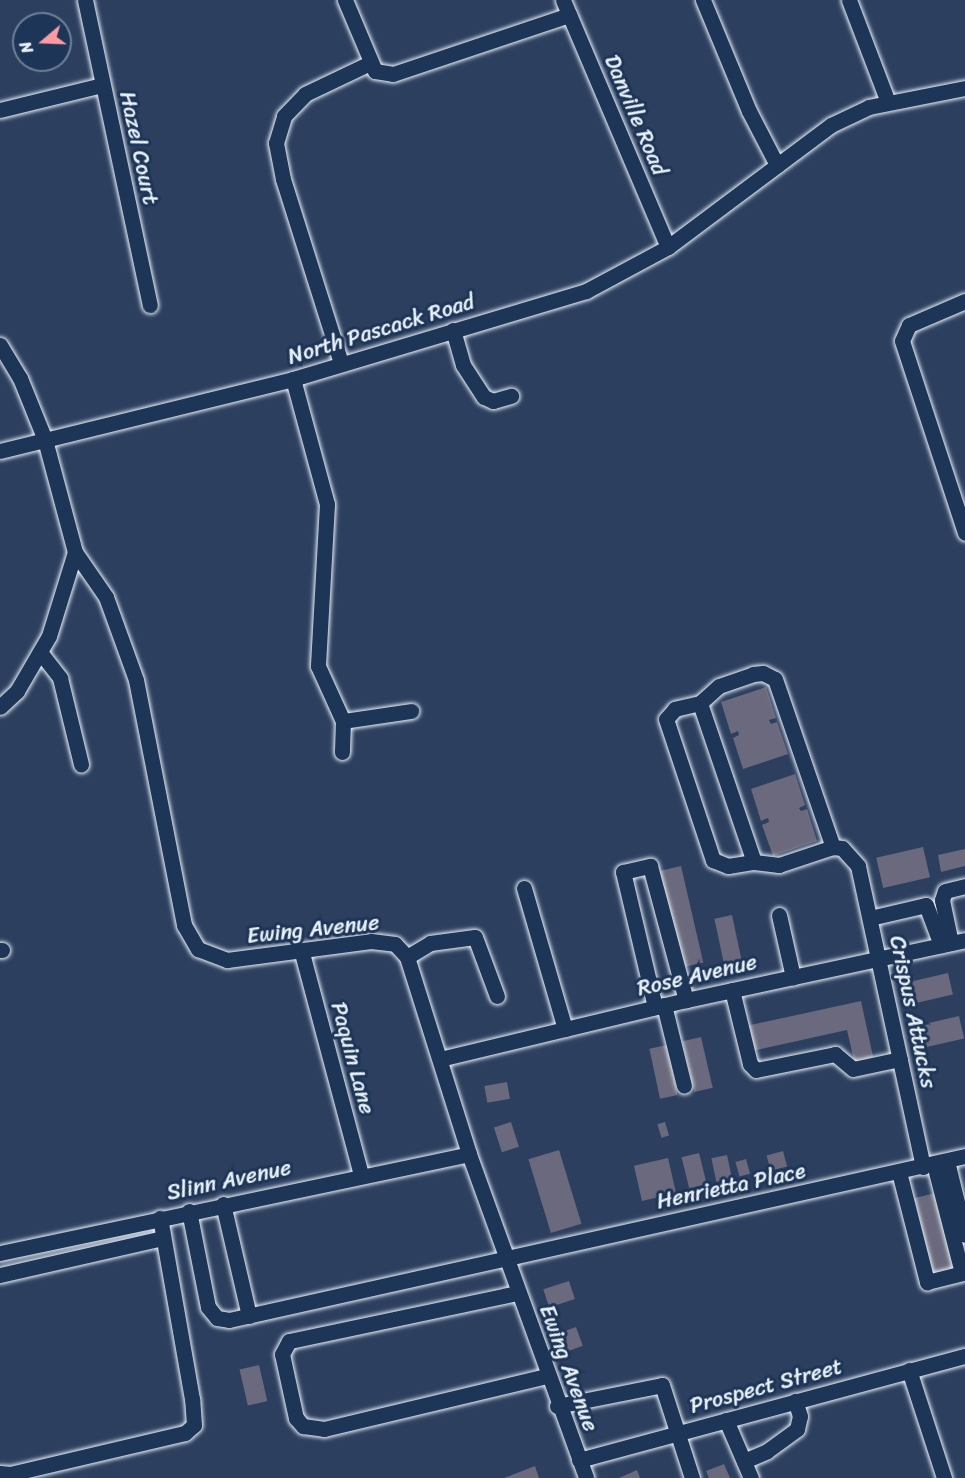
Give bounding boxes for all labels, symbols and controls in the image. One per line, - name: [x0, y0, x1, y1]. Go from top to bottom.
- north arrow: [12, 12, 72, 72]
- text: N: [11, 37, 42, 57]
- street label: Danville Road: [599, 51, 673, 179]
- street label: Hazel Court: [114, 89, 164, 207]
- street label: North Pascack Road: [284, 288, 478, 370]
- street label: Ewing Avenue: [246, 909, 380, 949]
- street label: Crispus Attucks: [884, 934, 942, 1090]
- street label: Rose Avenue: [635, 948, 759, 1002]
- street label: Paquin Lane: [325, 999, 381, 1117]
- street label: Slinn Avenue: [165, 1154, 293, 1206]
- street label: Henrietta Place: [654, 1157, 808, 1215]
- street label: Ewing Avenue: [534, 1301, 604, 1435]
- street label: Prospect Street: [687, 1353, 845, 1419]

